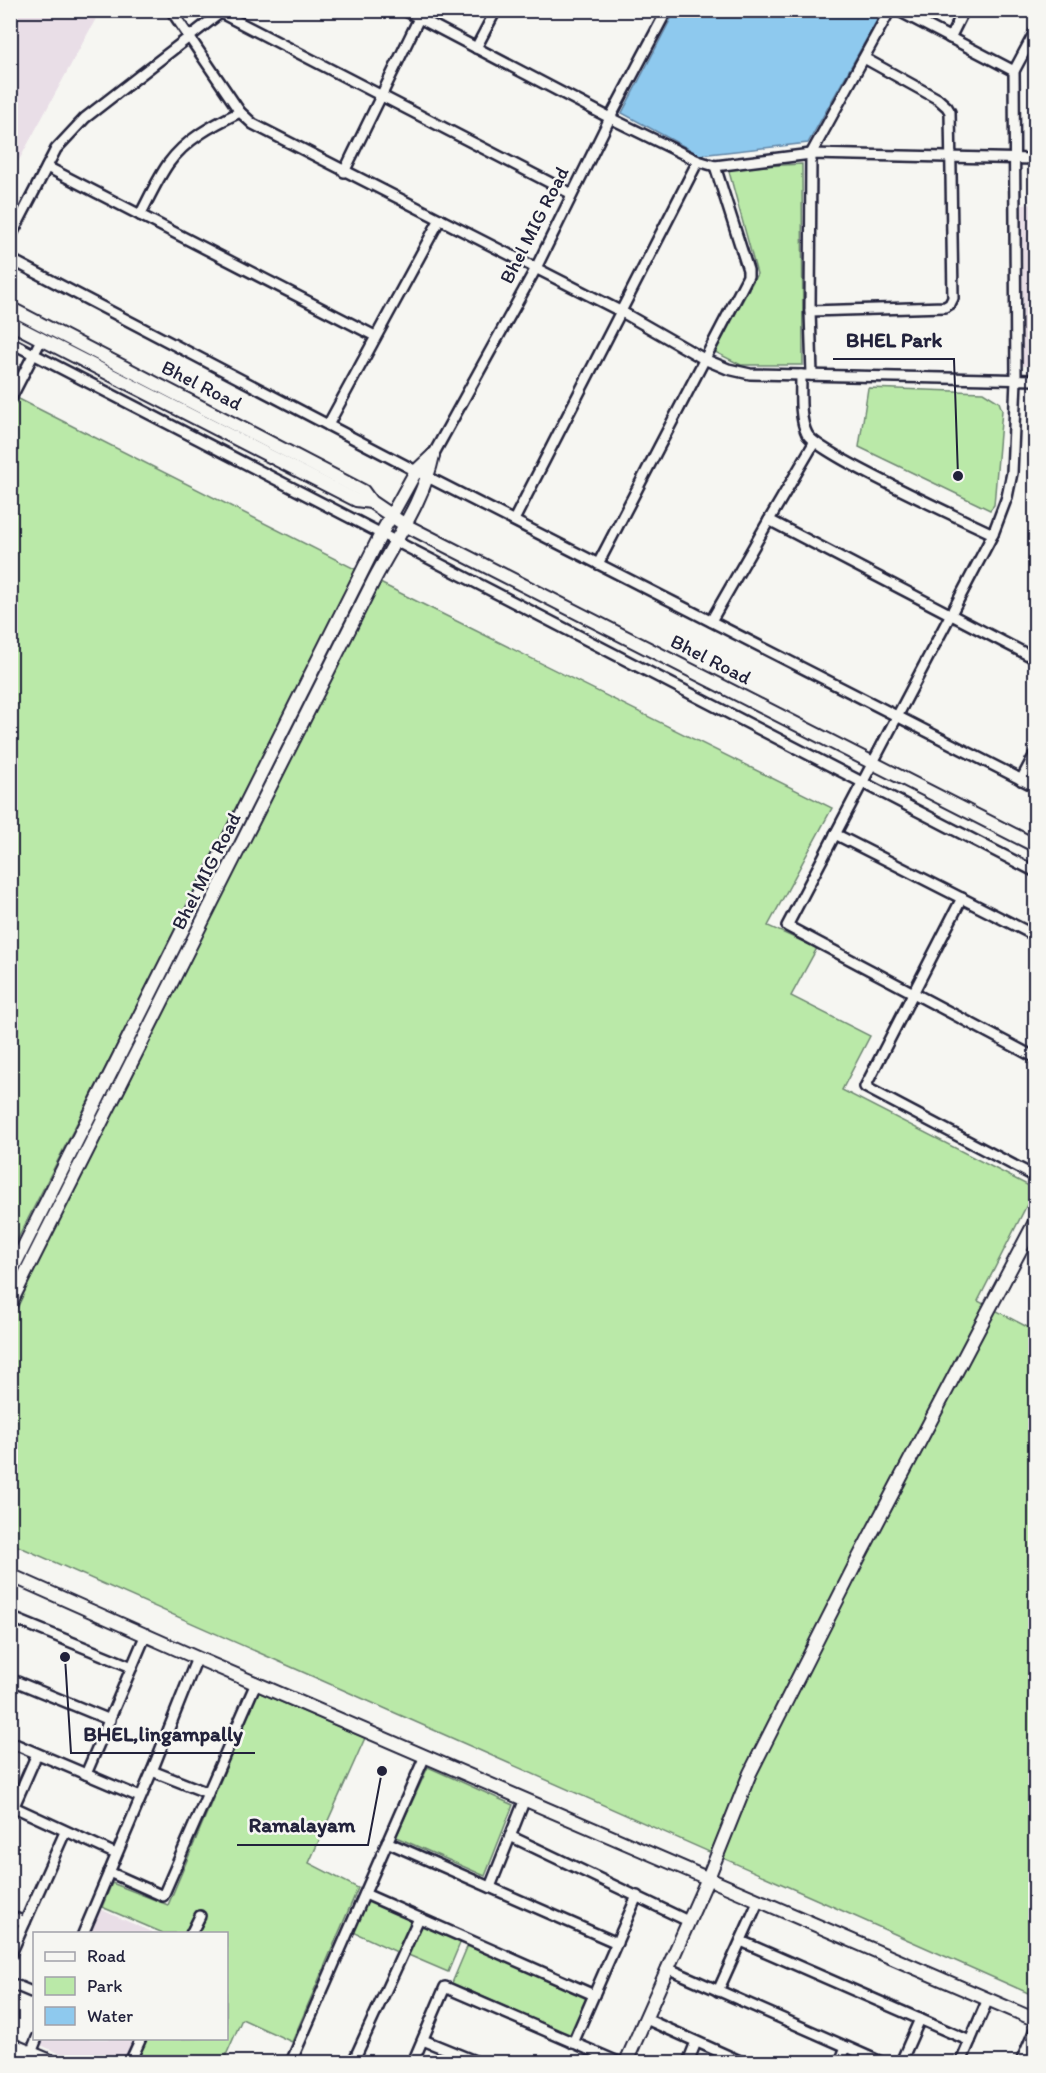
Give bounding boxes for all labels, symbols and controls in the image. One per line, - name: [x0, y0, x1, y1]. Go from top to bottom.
- street label: Bhel MIG Road: [494, 162, 574, 288]
- callout: BHEL Park: [833, 320, 954, 359]
- text: BHEL Park: [846, 327, 942, 352]
- street label: Bhel Road: [158, 355, 246, 416]
- street label: Bhel Road: [667, 629, 755, 690]
- street label: Bhel MIG Road: [166, 808, 246, 934]
- callout: BHEL,lingampally: [71, 1714, 255, 1753]
- text: BHEL,lingampally: [83, 1721, 243, 1747]
- callout: Ramalayam: [237, 1806, 368, 1845]
- text: Ramalayam: [249, 1812, 356, 1838]
- legend: [33, 1932, 228, 2040]
- text: Road: [87, 1945, 126, 1967]
- text: Park: [87, 1975, 122, 1997]
- text: Water: [87, 2005, 133, 2027]

